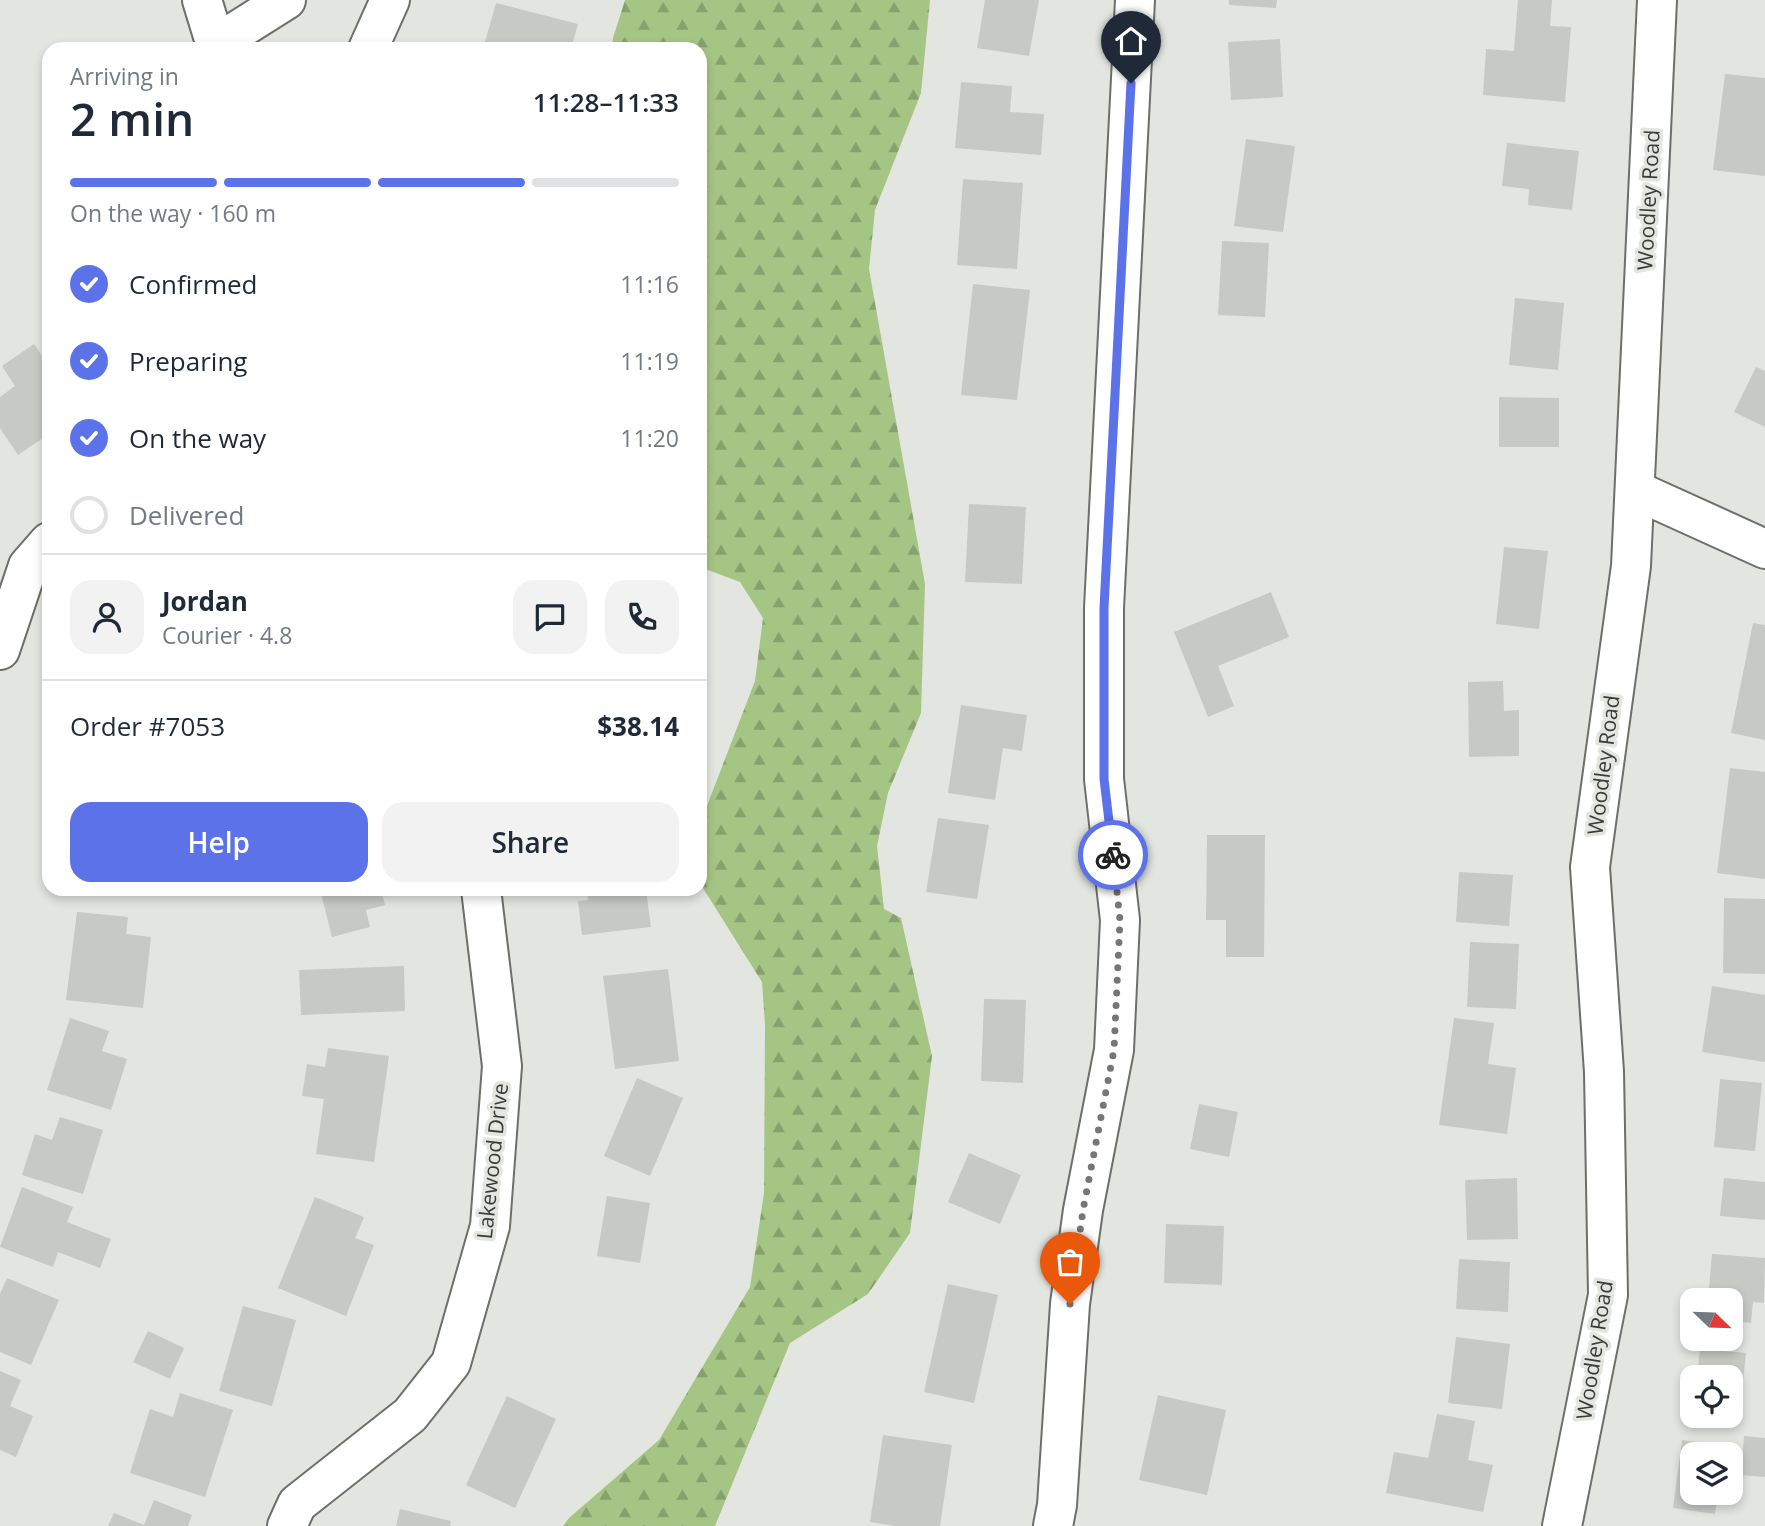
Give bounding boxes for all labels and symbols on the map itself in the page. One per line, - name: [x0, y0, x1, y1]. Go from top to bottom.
- pin: [1101, 11, 1161, 83]
- street label: Woodley Road: [1630, 129, 1666, 271]
- street label: Woodley Road: [1581, 693, 1625, 837]
- courier: [1078, 820, 1148, 890]
- street label: Lakewood Drive: [470, 1082, 514, 1240]
- pin: [1040, 1232, 1100, 1304]
- street label: Woodley Road: [1569, 1278, 1619, 1422]
- north arrow: [1680, 1288, 1743, 1351]

